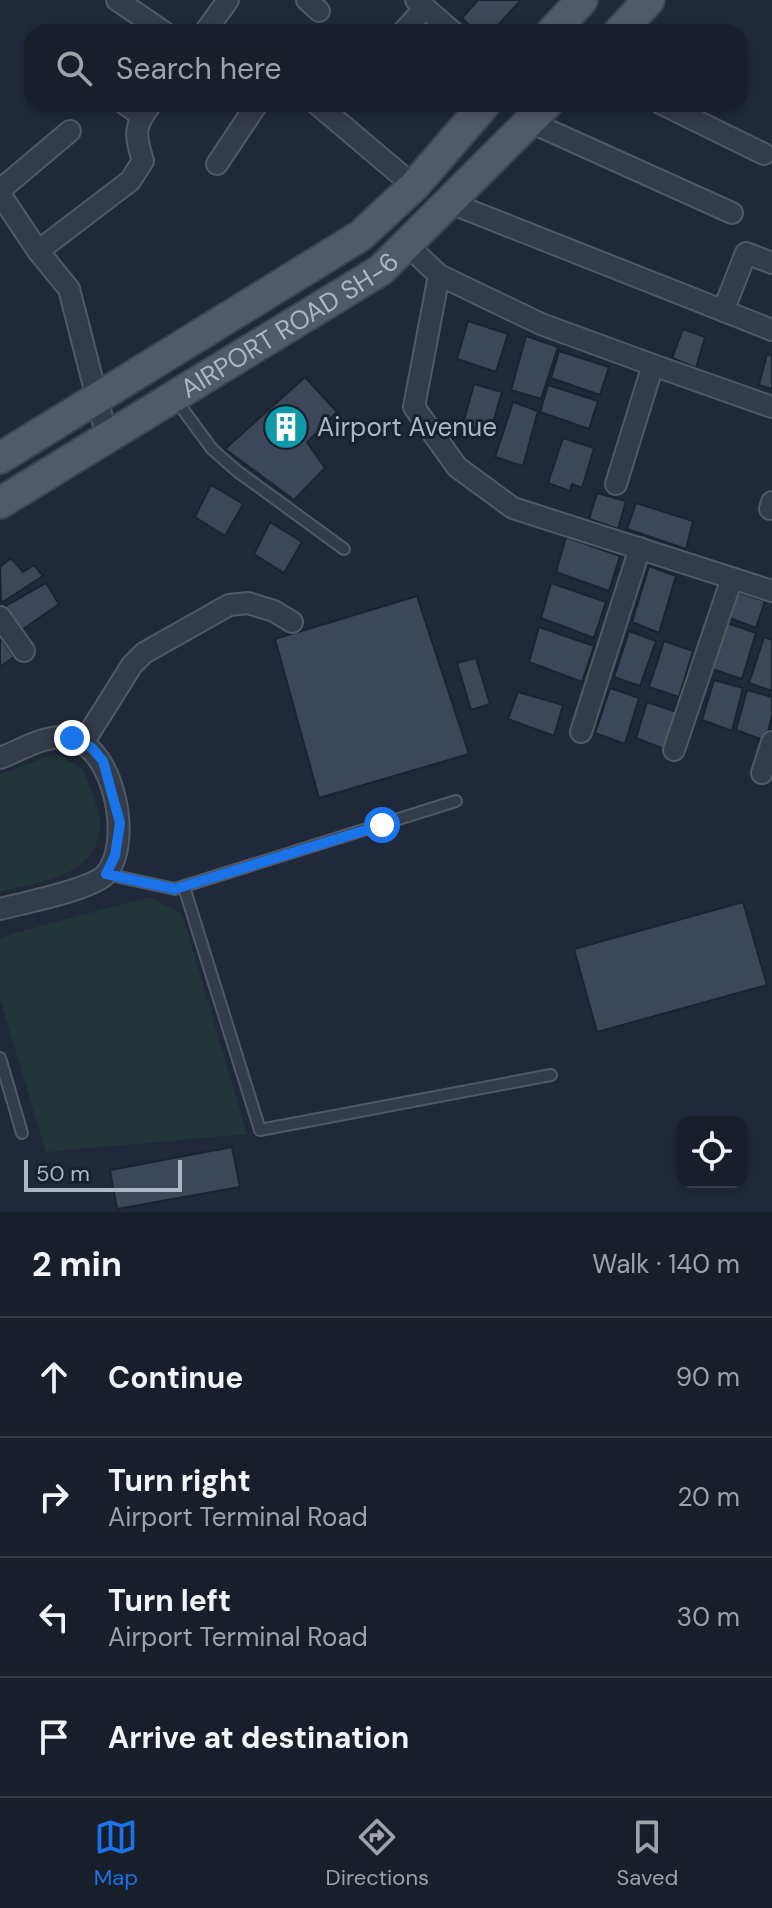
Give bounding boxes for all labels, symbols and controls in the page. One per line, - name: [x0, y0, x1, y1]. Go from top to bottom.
- search box: [24, 24, 748, 112]
- icon: search: [52, 46, 96, 90]
- text: Search here: [116, 49, 282, 88]
- street label: AIRPORT ROAD SH-6: [174, 245, 406, 405]
- building icon: Airport Avenue: [262, 403, 310, 451]
- place label: Airport Avenue: [317, 410, 497, 444]
- route end: [54, 720, 90, 756]
- route start: [364, 807, 400, 843]
- map controls: [676, 1116, 748, 1188]
- button: locate: [676, 1116, 748, 1188]
- scale bar: [24, 1156, 182, 1192]
- text: 50 m: [36, 1159, 90, 1188]
- text: 2 min: [32, 1242, 122, 1287]
- text: Walk · 140 m: [592, 1247, 740, 1281]
- icon: ahead: [32, 1355, 76, 1399]
- text: Continue: [108, 1358, 243, 1397]
- text: 90 m: [676, 1360, 740, 1394]
- text: Turn right: [108, 1461, 251, 1500]
- icon: right: [32, 1475, 76, 1519]
- text: 20 m: [677, 1480, 740, 1514]
- text: Airport Terminal Road: [108, 1500, 368, 1534]
- text: Turn left: [108, 1581, 231, 1620]
- icon: left: [32, 1595, 76, 1639]
- text: 30 m: [677, 1600, 740, 1634]
- text: Airport Terminal Road: [108, 1620, 368, 1654]
- icon: arrive: [32, 1715, 76, 1759]
- text: Arrive at destination: [108, 1718, 409, 1757]
- tab: Map: [94, 1815, 138, 1892]
- tab: Directions: [326, 1815, 429, 1892]
- tab: Saved: [617, 1815, 678, 1892]

